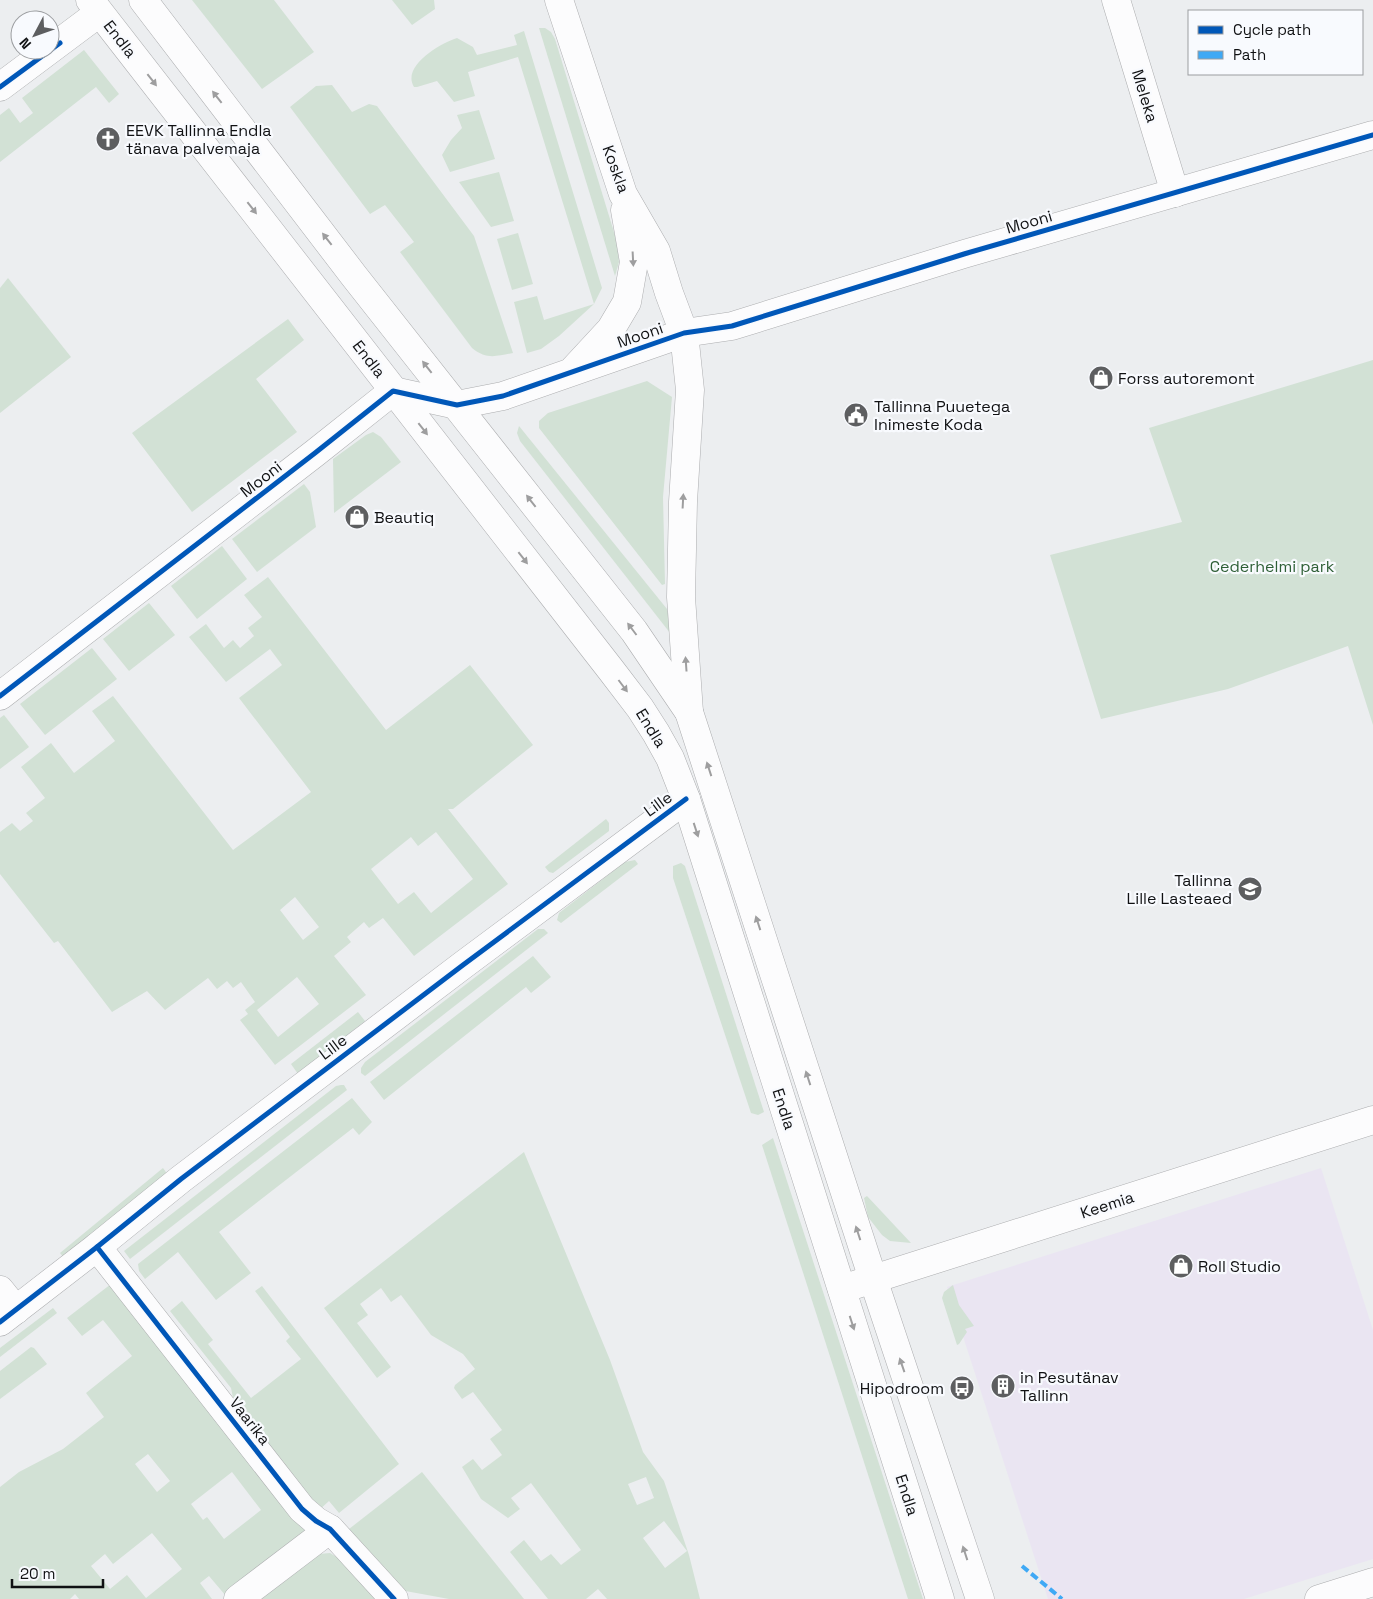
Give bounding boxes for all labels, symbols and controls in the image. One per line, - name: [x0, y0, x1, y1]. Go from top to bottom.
- north arrow: [10, 10, 60, 60]
- legend: [1188, 10, 1363, 75]
- street label: Endla: [99, 16, 141, 62]
- text: Cycle path: [1233, 20, 1311, 39]
- text: N: [15, 34, 35, 53]
- text: Path: [1233, 45, 1266, 64]
- street label: Meleka: [1127, 67, 1163, 125]
- one-way arrow: [147, 73, 157, 87]
- one-way arrow: [212, 90, 222, 104]
- place label: EEVK Tallinna Endla tänava palvemaja: [126, 120, 272, 159]
- church icon: EEVK Tallinna Endla tänava palvemaja: [95, 126, 121, 152]
- street label: Koskla: [598, 142, 634, 196]
- one-way arrow: [246, 201, 257, 214]
- street label: Mooni: [1003, 205, 1055, 239]
- one-way arrow: [321, 233, 332, 246]
- one-way arrow: [629, 251, 637, 267]
- street label: Mooni: [614, 317, 666, 353]
- street label: Endla: [348, 336, 390, 382]
- one-way arrow: [421, 361, 432, 374]
- shop icon: Forss autoremont: [1088, 365, 1114, 391]
- place label: Forss autoremont: [1118, 368, 1255, 389]
- place label: Tallinna Puuetega Inimeste Koda: [874, 396, 1010, 435]
- public building icon: Tallinna Puuetega Inimeste Koda: [843, 402, 869, 428]
- one-way arrow: [418, 422, 429, 435]
- street label: Mooni: [236, 456, 286, 502]
- one-way arrow: [680, 493, 688, 509]
- one-way arrow: [526, 495, 537, 508]
- shop icon: Beautiq: [344, 504, 370, 530]
- place label: Beautiq: [374, 507, 434, 528]
- one-way arrow: [518, 551, 529, 564]
- park label: Cederhelmi park: [1210, 556, 1335, 577]
- one-way arrow: [627, 622, 637, 636]
- one-way arrow: [682, 655, 690, 671]
- one-way arrow: [618, 679, 628, 693]
- street label: Endla: [631, 705, 671, 751]
- one-way arrow: [704, 761, 712, 776]
- street label: Lille: [640, 787, 676, 821]
- one-way arrow: [693, 822, 700, 837]
- place label: Tallinna Lille Lasteaed: [1126, 870, 1232, 909]
- school or university icon: Tallinna Lille Lasteaed: [1237, 876, 1263, 902]
- one-way arrow: [754, 916, 762, 931]
- street label: Lille: [315, 1030, 351, 1064]
- one-way arrow: [804, 1070, 812, 1085]
- street label: Endla: [767, 1086, 801, 1132]
- street label: Keemia: [1077, 1186, 1137, 1224]
- one-way arrow: [853, 1225, 861, 1240]
- shop icon: Roll Studio: [1168, 1253, 1194, 1279]
- place label: Roll Studio: [1198, 1256, 1281, 1277]
- one-way arrow: [849, 1316, 857, 1331]
- one-way arrow: [898, 1358, 905, 1373]
- place label: in Pesutänav Tallinn: [1020, 1367, 1119, 1406]
- building icon: in Pesutänav Tallinn: [990, 1373, 1016, 1399]
- bus stop icon: Hipodroom: [949, 1375, 975, 1401]
- place label: Hipodroom: [860, 1378, 944, 1399]
- street label: Vaarika: [225, 1393, 275, 1449]
- street label: Endla: [890, 1472, 924, 1518]
- one-way arrow: [960, 1545, 968, 1560]
- scale bar: [12, 1556, 104, 1588]
- text: 20 m: [20, 1564, 55, 1583]

